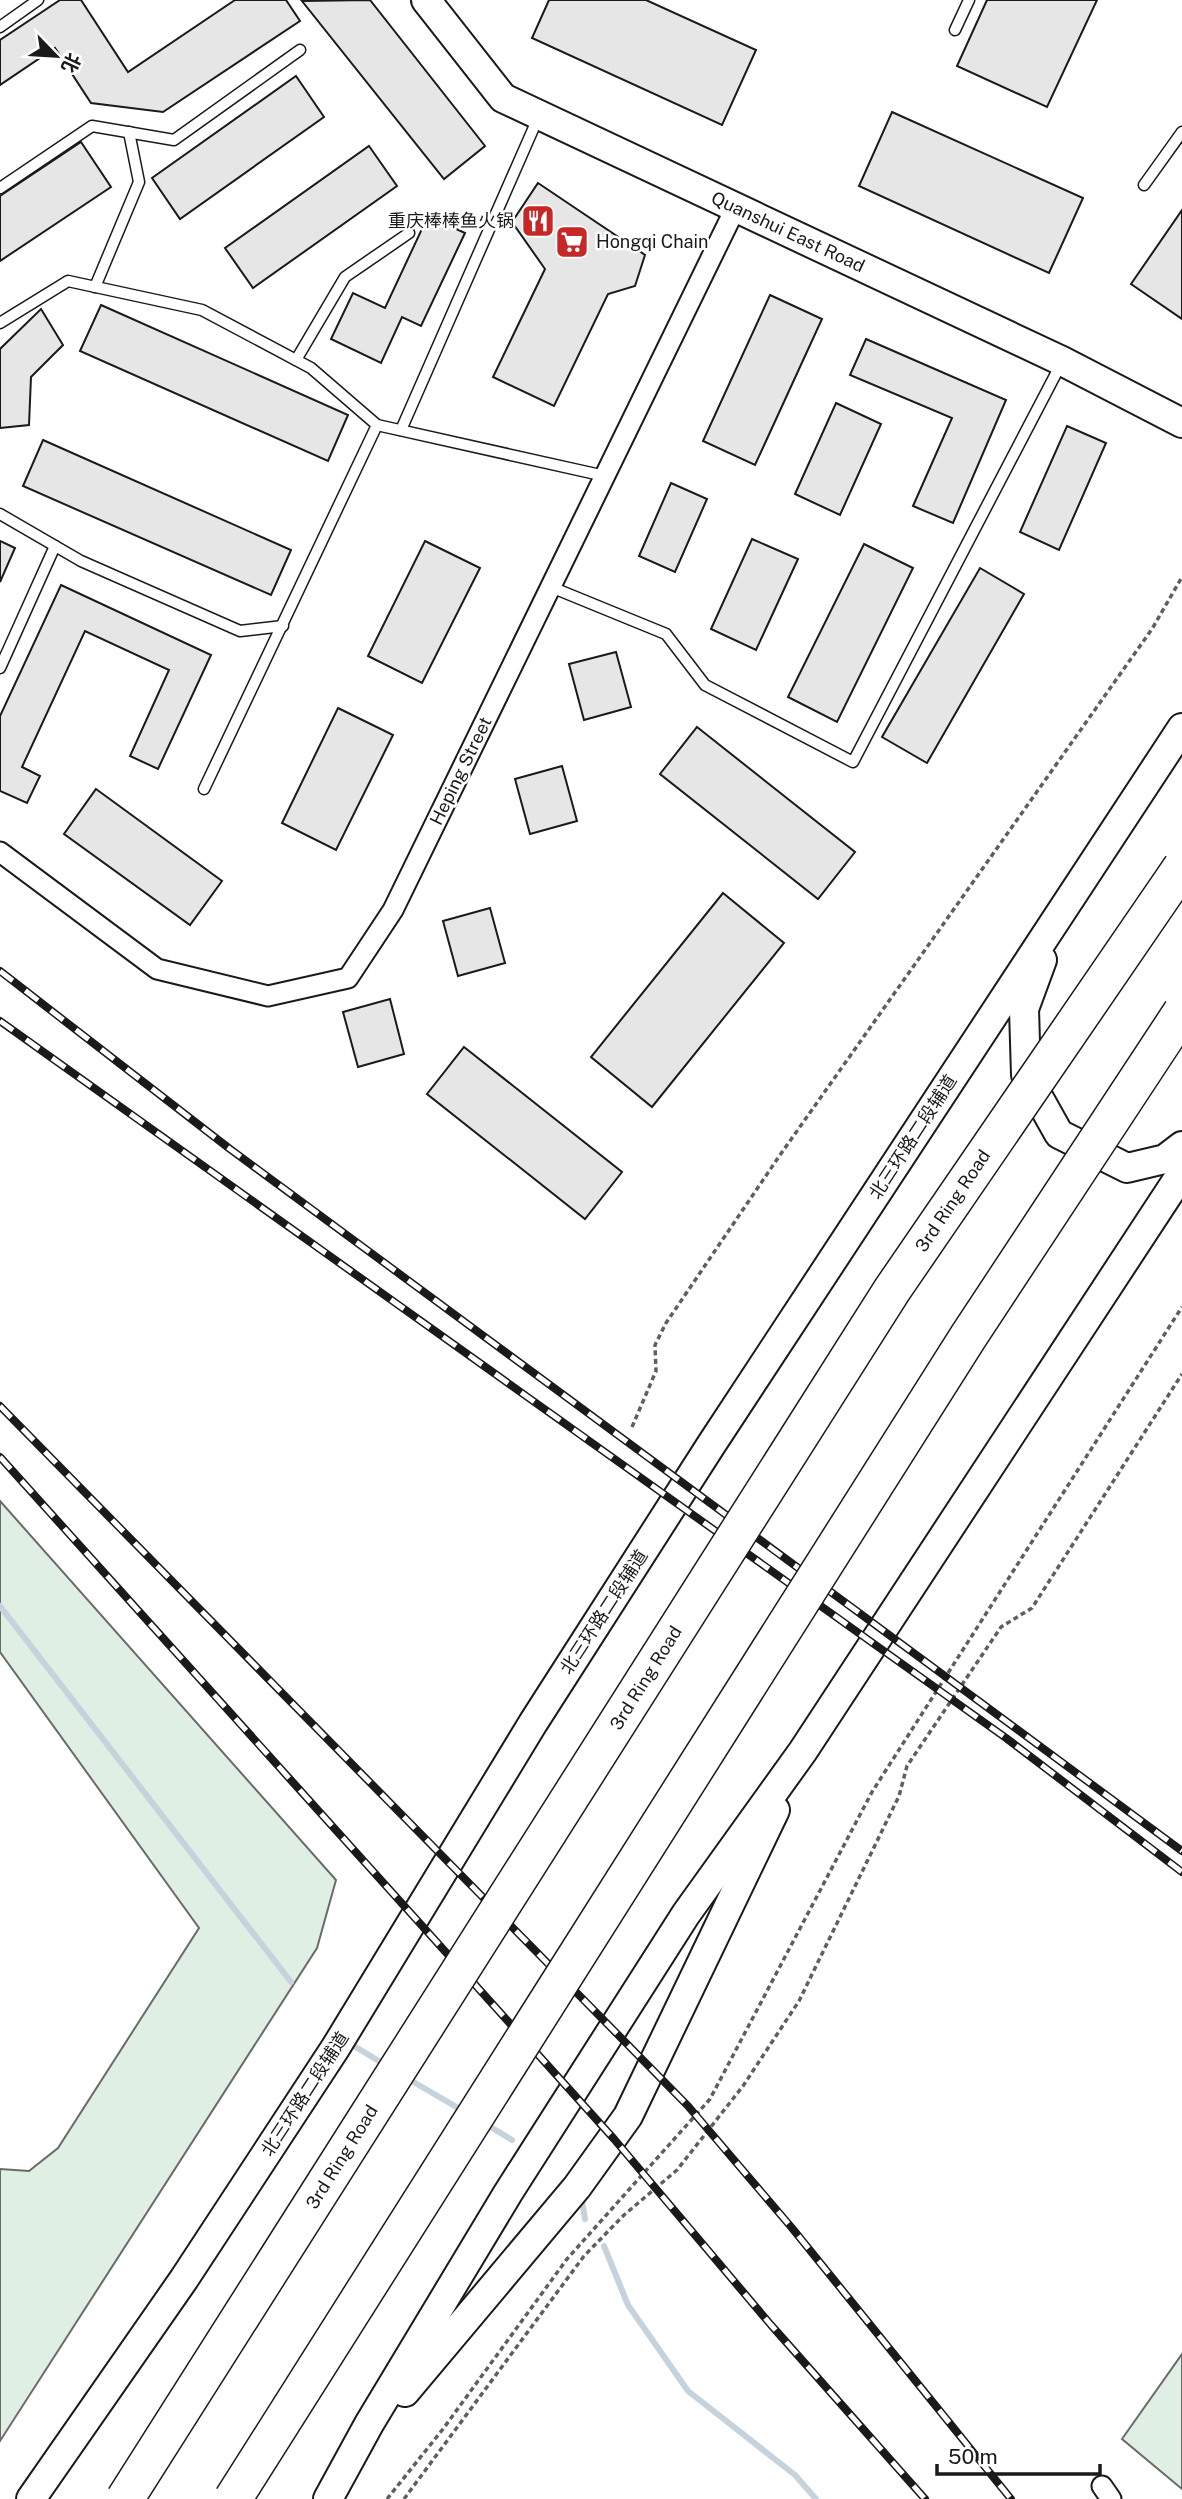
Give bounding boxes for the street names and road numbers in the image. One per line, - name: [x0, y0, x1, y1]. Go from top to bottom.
- street label: Quanshui East Road: [708, 187, 868, 276]
- street label: Heping Street: [425, 713, 496, 828]
- street label: 北三环路二段辅道: [865, 1071, 961, 1203]
- street label: 3rd Ring Road: [911, 1146, 994, 1256]
- street label: 北三环路二段辅道: [556, 1546, 652, 1678]
- street label: 3rd Ring Road: [605, 1622, 686, 1734]
- street label: 北三环路二段辅道: [257, 2028, 353, 2160]
- street label: 3rd Ring Road: [301, 2101, 382, 2213]

